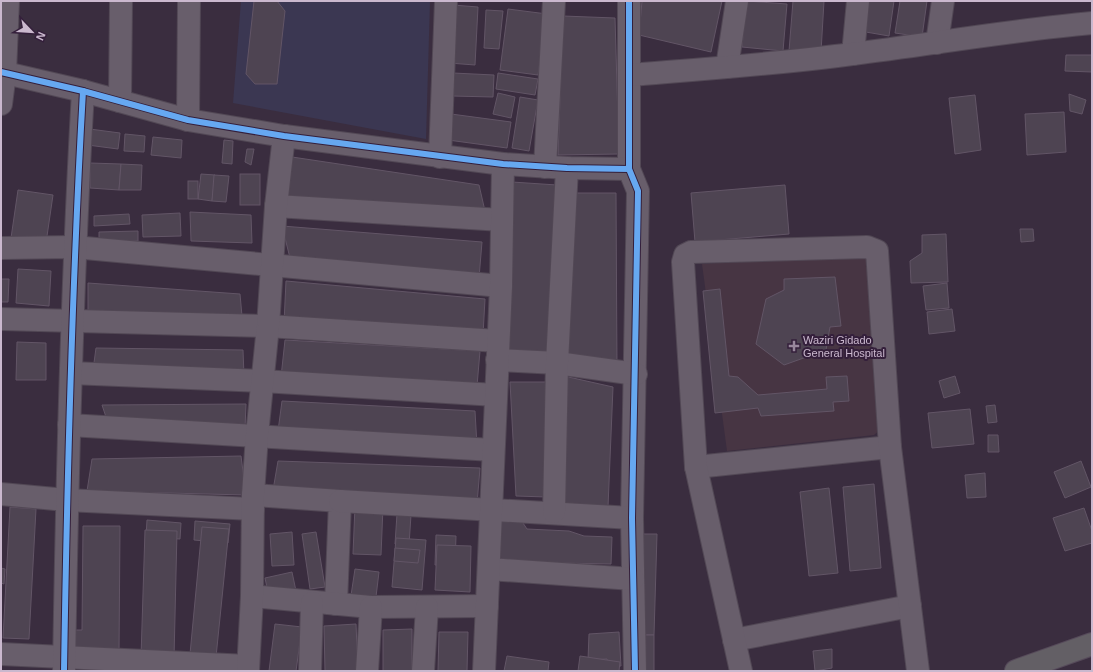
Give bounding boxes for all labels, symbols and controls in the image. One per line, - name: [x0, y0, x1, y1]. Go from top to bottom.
- north arrow: [12, 12, 52, 52]
- text: N: [34, 30, 48, 42]
- place label: Waziri Gidado General Hospital: [803, 334, 885, 359]
- marker: Waziri Gidado General Hospital: [788, 340, 800, 352]

